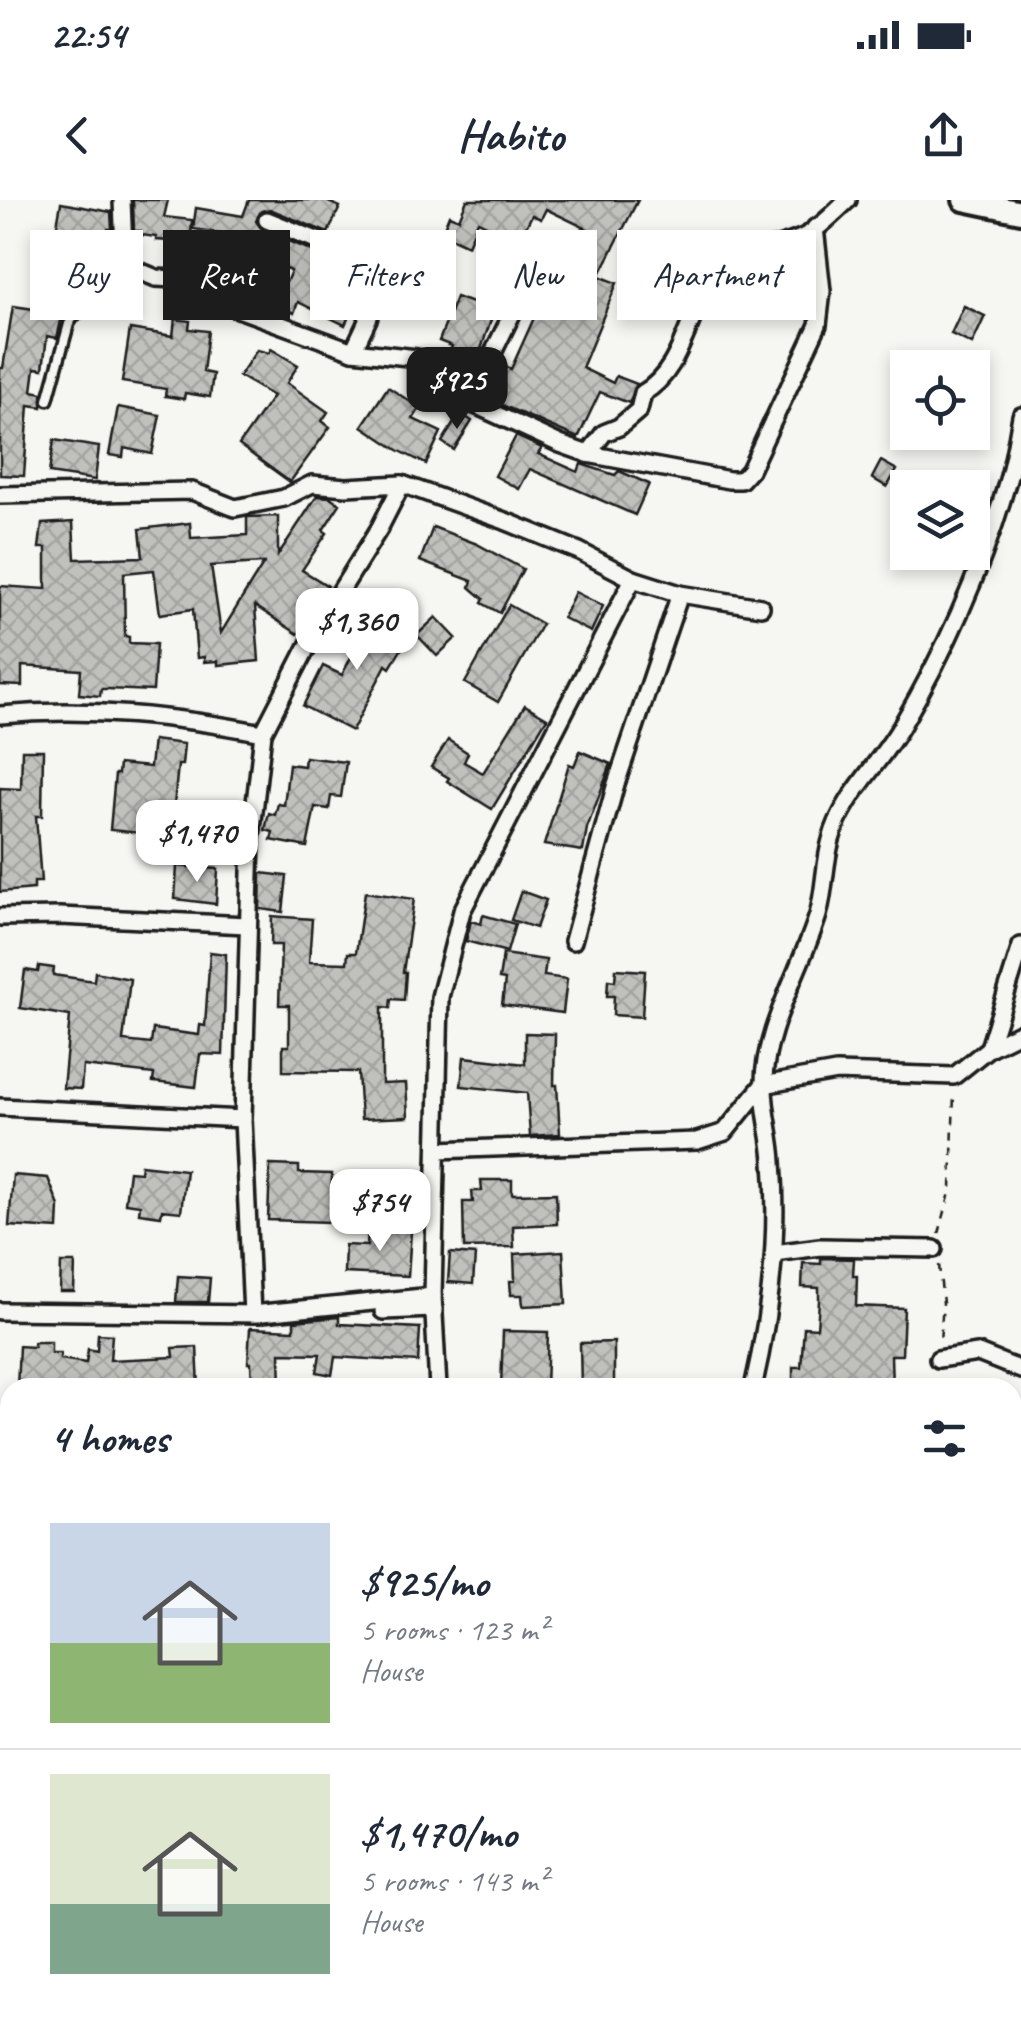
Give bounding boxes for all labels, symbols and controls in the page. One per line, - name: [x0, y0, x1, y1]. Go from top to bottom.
- text: 22:54: [50, 12, 125, 59]
- text: Habito: [458, 107, 563, 164]
- icon: back: [50, 108, 105, 163]
- icon: share: [916, 108, 971, 163]
- chip: Buy: [30, 230, 143, 320]
- chip: Rent: [163, 230, 290, 320]
- chip: Filters: [310, 230, 456, 320]
- chip: New: [476, 230, 597, 320]
- chip: Apartment: [617, 230, 816, 320]
- pin: $925: [398, 347, 516, 432]
- map controls: [890, 350, 990, 570]
- button: locate: [890, 350, 990, 450]
- text: $925: [429, 359, 485, 400]
- button: layers: [890, 470, 990, 570]
- pin: $1,360: [276, 588, 438, 673]
- text: $1,360: [317, 600, 397, 641]
- pin: $1,470: [116, 800, 278, 885]
- text: $1,470: [158, 812, 236, 853]
- pin: $754: [321, 1169, 439, 1254]
- text: $754: [352, 1181, 408, 1222]
- icon: filters: [917, 1411, 972, 1466]
- text: 4 homes: [50, 1412, 169, 1465]
- text: $925/mo: [360, 1556, 488, 1609]
- icon: home: [130, 1563, 250, 1683]
- text: 5 rooms · 123 m²: [360, 1609, 547, 1650]
- text: House: [360, 1650, 422, 1691]
- text: $1,470/mo: [360, 1807, 516, 1860]
- icon: home: [130, 1814, 250, 1934]
- text: 5 rooms · 143 m²: [360, 1860, 547, 1901]
- text: House: [360, 1901, 422, 1942]

